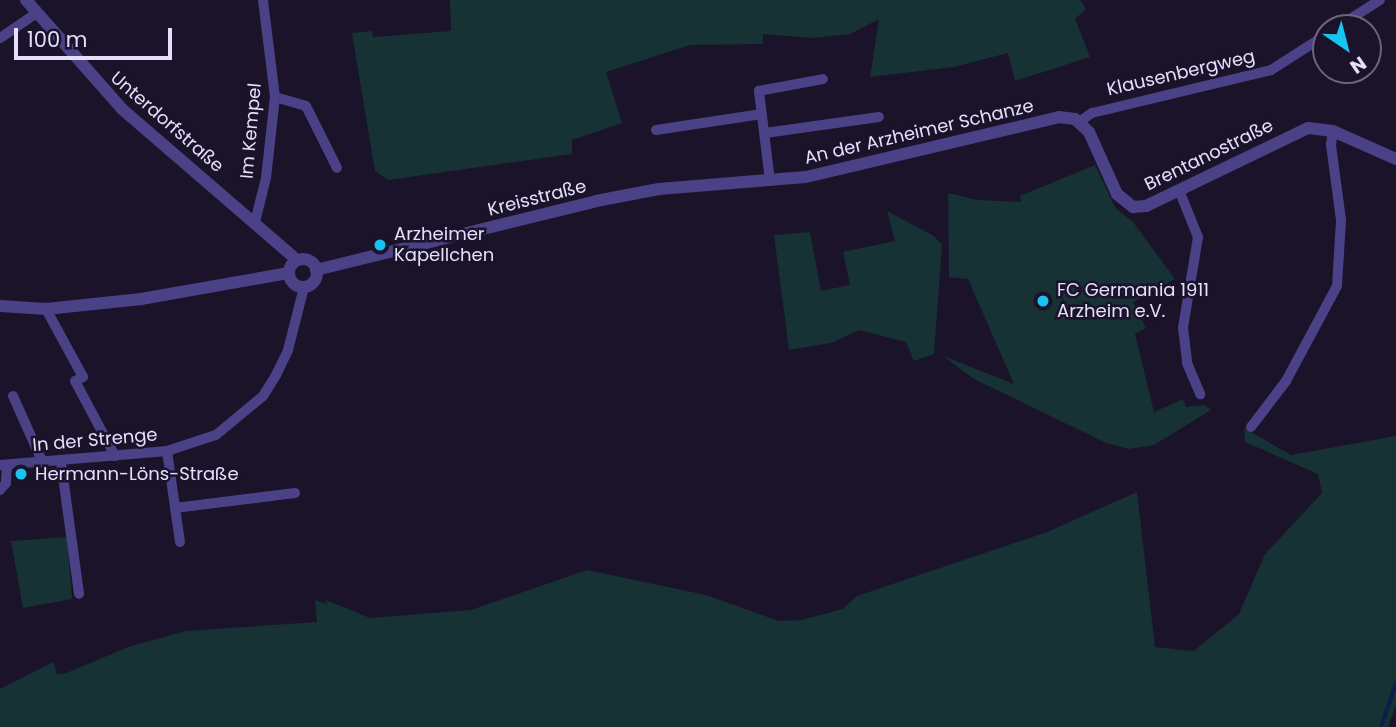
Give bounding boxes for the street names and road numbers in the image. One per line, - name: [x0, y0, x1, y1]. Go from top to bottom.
- street label: Klausenbergweg: [1105, 45, 1257, 101]
- street label: Unterdorfstraße: [106, 67, 228, 177]
- street label: Im Kempel: [236, 82, 266, 180]
- street label: An der Arzheimer Schanze: [802, 95, 1036, 169]
- street label: Brentanostraße: [1141, 115, 1277, 195]
- street label: Kreisstraße: [486, 175, 588, 221]
- street label: In der Strenge: [32, 424, 158, 456]

